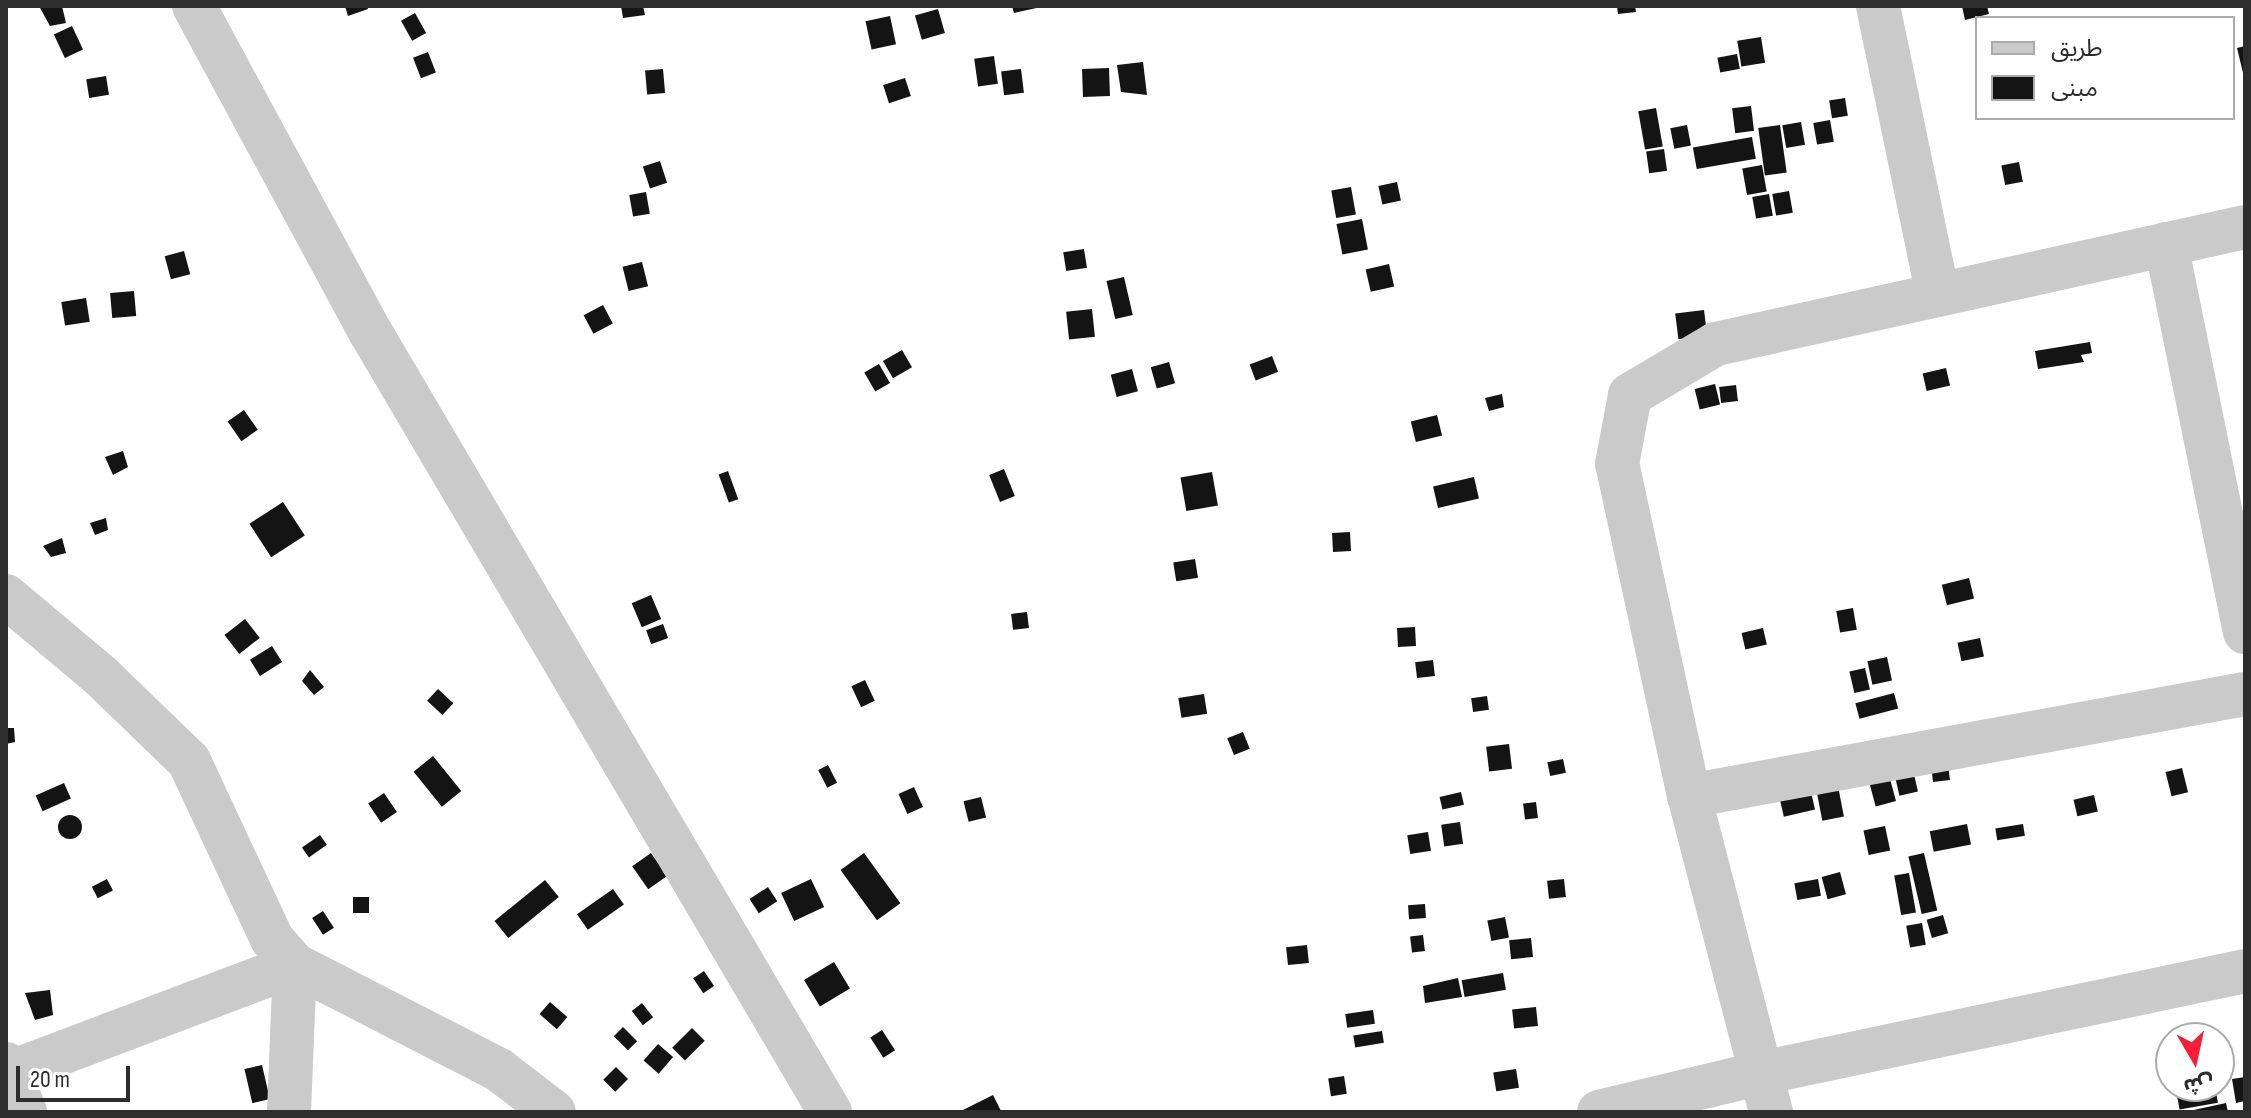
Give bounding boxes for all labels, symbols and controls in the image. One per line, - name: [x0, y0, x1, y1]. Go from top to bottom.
- legend: [1975, 16, 2235, 120]
- text: طريق: [2051, 34, 2103, 63]
- text: مبنى: [2051, 74, 2098, 103]
- north arrow: [2155, 1022, 2235, 1102]
- scale bar: [20, 1050, 134, 1100]
- text: 20 m: [30, 1065, 70, 1094]
- text: ش: [2182, 1069, 2216, 1100]

